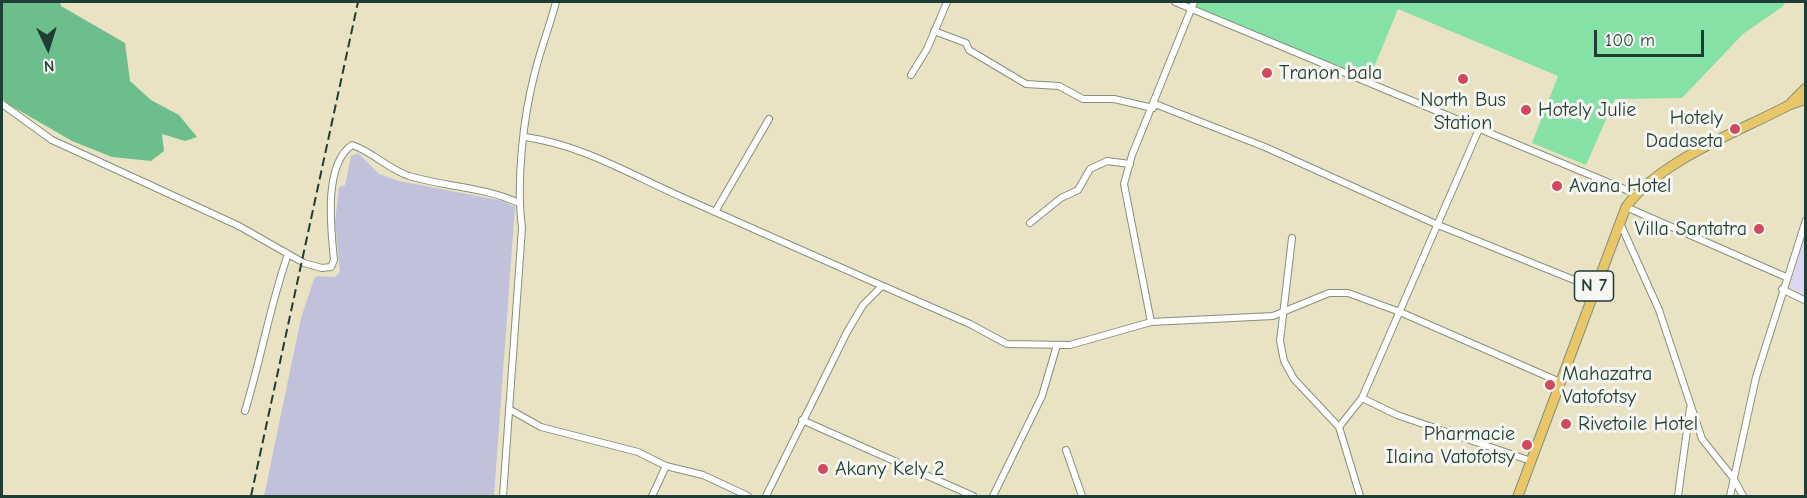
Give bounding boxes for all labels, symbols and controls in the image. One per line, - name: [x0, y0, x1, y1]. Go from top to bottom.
- north arrow: [18, 18, 78, 78]
- scale bar: [1597, 18, 1706, 56]
- text: 100 m: [1605, 30, 1655, 51]
- text: N: [43, 57, 55, 75]
- place label: Tranon bala: [1279, 61, 1382, 85]
- marker: Tranon bala: [1260, 66, 1274, 80]
- marker: North Bus Station: [1456, 72, 1470, 86]
- place label: North Bus Station: [1420, 88, 1506, 135]
- place label: Hotely Julie: [1538, 98, 1636, 122]
- marker: Hotely Julie: [1519, 103, 1533, 117]
- place label: Hotely Dadaseta: [1645, 106, 1723, 153]
- marker: Hotely Dadaseta: [1728, 122, 1742, 136]
- place label: Avana Hotel: [1569, 174, 1671, 198]
- marker: Avana Hotel: [1550, 179, 1564, 193]
- place label: Villa Santatra: [1635, 217, 1747, 241]
- marker: Villa Santatra: [1752, 222, 1766, 236]
- road number: N 7: [1574, 271, 1614, 301]
- place label: Mahazatra Vatofotsy: [1562, 362, 1652, 409]
- marker: Mahazatra Vatofotsy: [1543, 378, 1557, 392]
- place label: Rivetoile Hotel: [1578, 412, 1698, 436]
- marker: Rivetoile Hotel: [1559, 417, 1573, 431]
- place label: Pharmacie Ilaina Vatofotsy: [1386, 422, 1515, 469]
- marker: Pharmacie Ilaina Vatofotsy: [1520, 438, 1534, 452]
- place label: Akany Kely 2: [835, 457, 945, 481]
- marker: Akany Kely 2: [816, 462, 830, 476]

